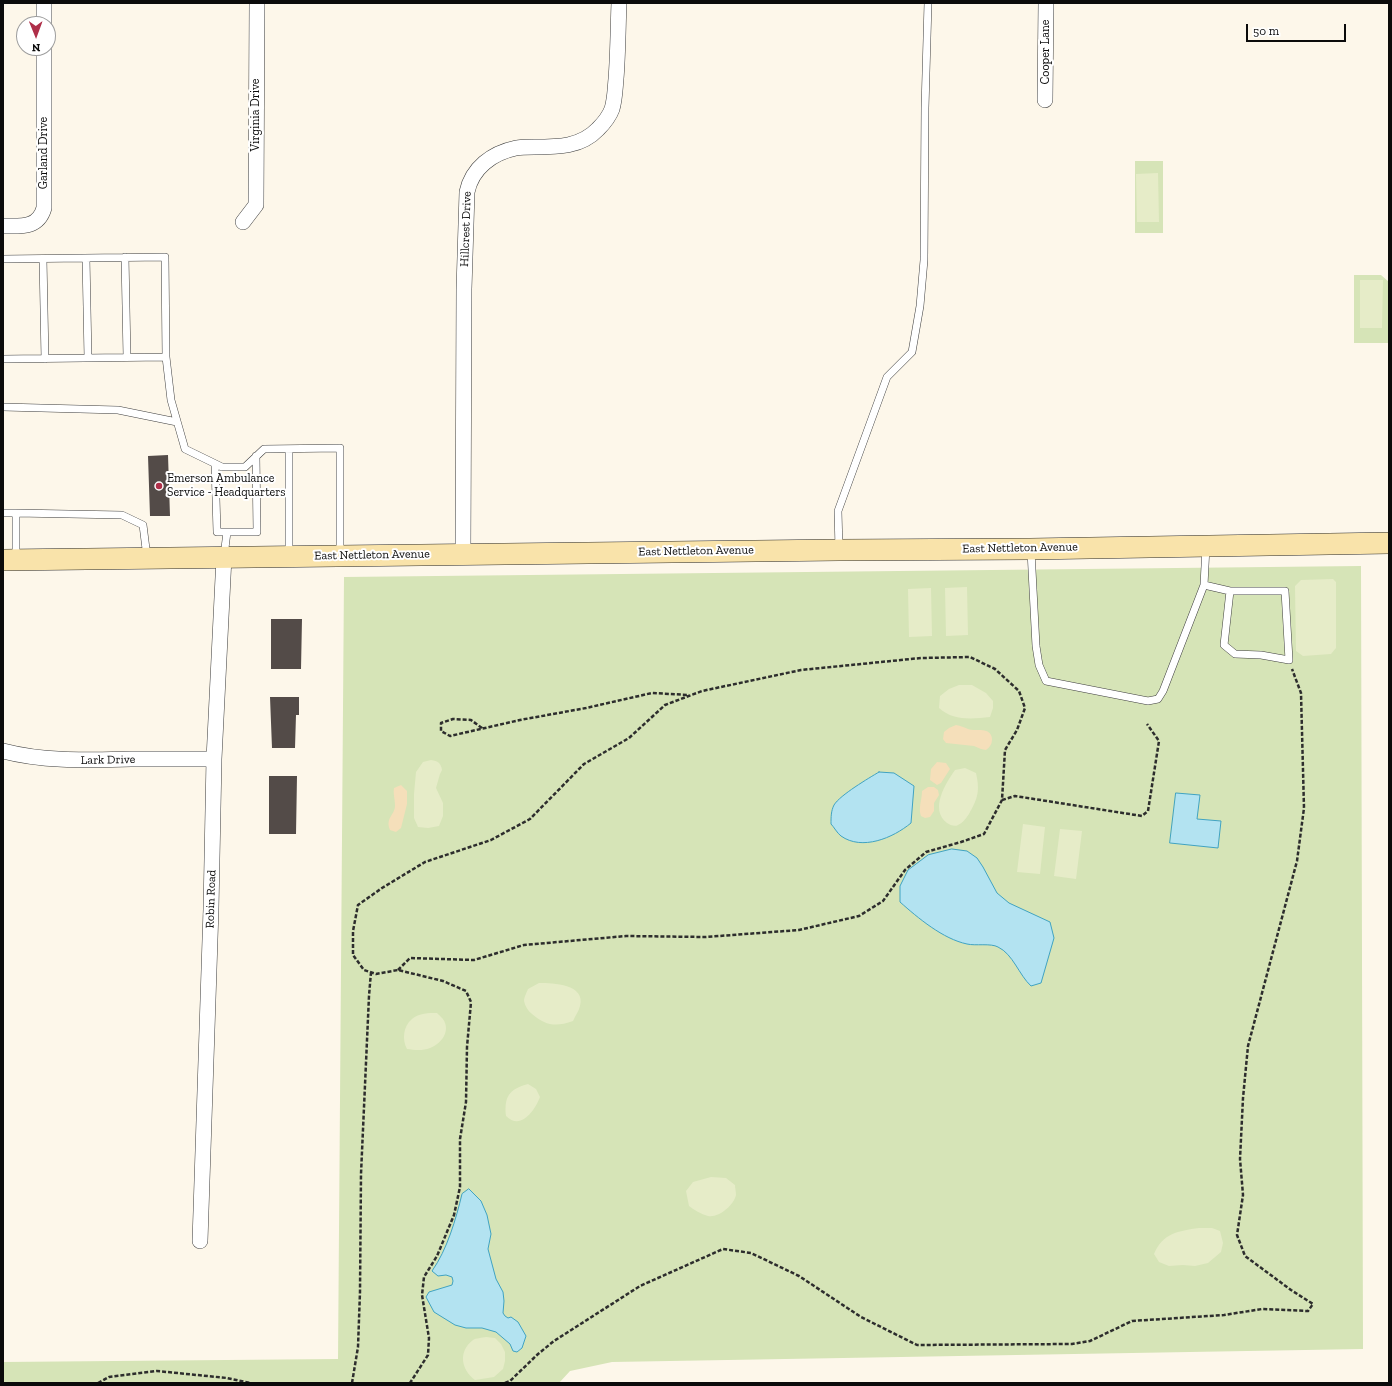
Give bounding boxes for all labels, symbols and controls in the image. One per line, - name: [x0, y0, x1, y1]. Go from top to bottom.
- north arrow: [16, 16, 56, 56]
- scale bar: [1248, 16, 1348, 42]
- street label: Cooper Lane: [1039, 20, 1053, 84]
- text: 50 m: [1253, 24, 1279, 38]
- text: N: [32, 41, 41, 54]
- street label: Virginia Drive: [249, 79, 263, 151]
- street label: Garland Drive: [37, 117, 51, 189]
- street label: Hillcrest Drive: [457, 191, 475, 267]
- place label: Emerson Ambulance Service - Headquarters: [167, 472, 286, 500]
- marker: Emerson Ambulance Service - Headquarters: [154, 481, 164, 491]
- street label: East Nettleton Avenue: [962, 540, 1078, 556]
- street label: East Nettleton Avenue: [638, 543, 754, 559]
- street label: East Nettleton Avenue: [314, 547, 430, 563]
- street label: Lark Drive: [81, 752, 135, 768]
- street label: Robin Road: [203, 869, 219, 929]

